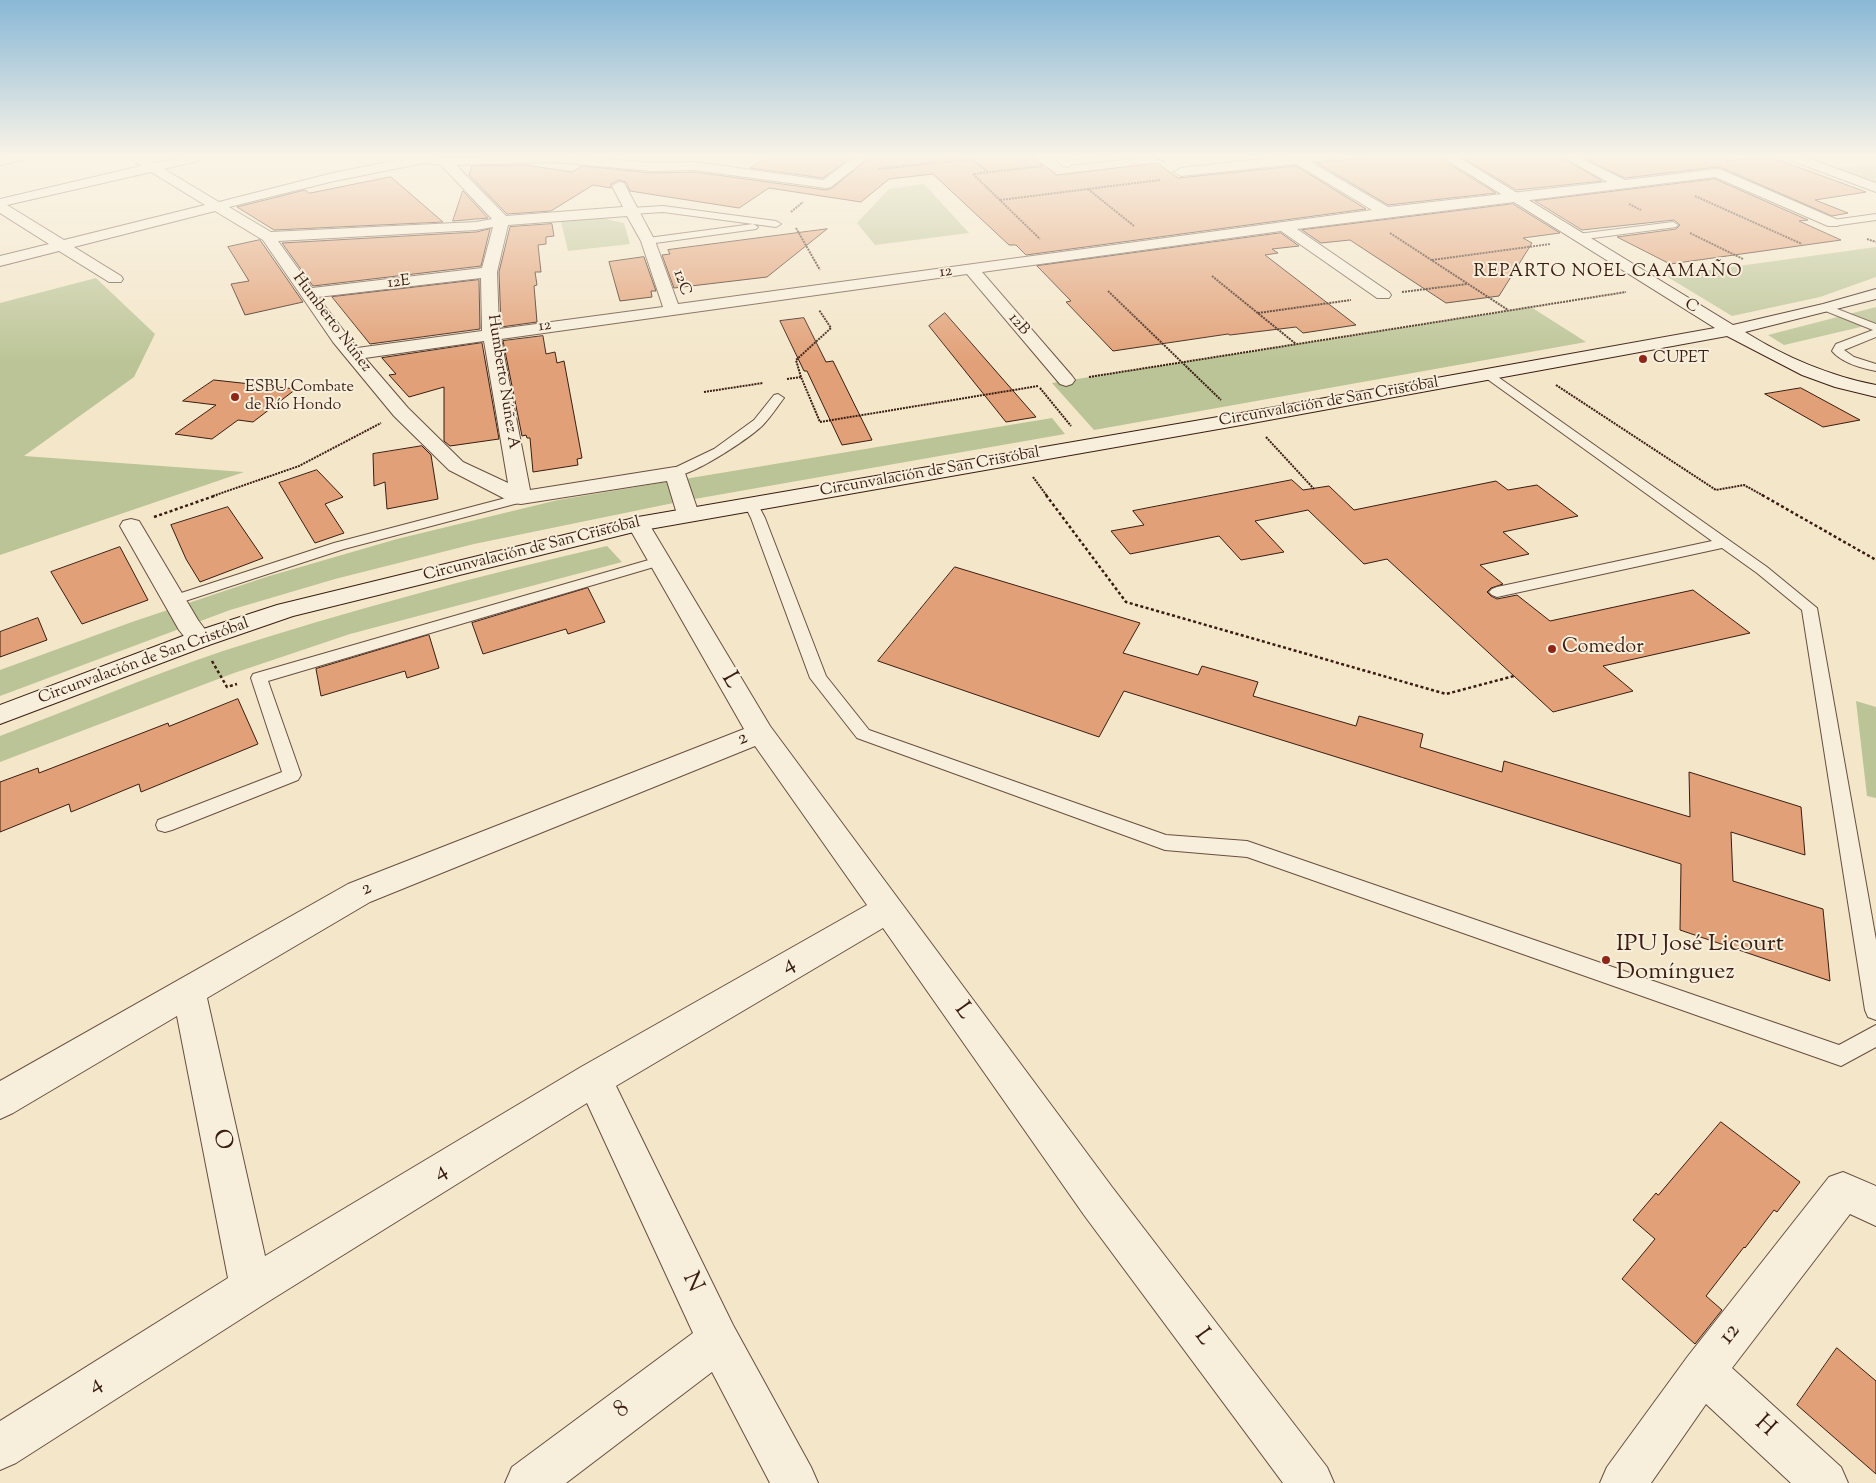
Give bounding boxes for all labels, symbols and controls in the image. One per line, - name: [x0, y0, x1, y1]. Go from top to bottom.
- district label: REPARTO NOEL CAAMAÑO: [1471, 262, 1745, 284]
- street label: 12: [938, 263, 954, 283]
- street label: 12C: [668, 268, 694, 298]
- street label: Humberto Núñez: [287, 270, 375, 376]
- street label: 12E: [387, 272, 411, 294]
- street label: C: [1680, 295, 1702, 319]
- street label: 12B: [1003, 310, 1033, 340]
- street label: Humberto Núñez A: [482, 313, 522, 451]
- street label: 12: [537, 317, 553, 337]
- place label: CUPET: [1653, 349, 1709, 369]
- marker: CUPET: [1637, 353, 1649, 365]
- street label: Circunvalación de San Cristóbal: [1218, 374, 1440, 432]
- place label: ESBU Combate de Río Hondo: [245, 378, 354, 416]
- marker: ESBU Combate de Río Hondo: [229, 391, 241, 403]
- street label: Circunvalación de San Cristóbal: [819, 444, 1041, 502]
- street label: Circunvalación de San Cristóbal: [422, 514, 642, 586]
- street label: Circunvalación de San Cristóbal: [36, 615, 252, 709]
- place label: Comedor: [1562, 637, 1644, 661]
- marker: Comedor: [1546, 643, 1558, 655]
- street label: L: [713, 668, 745, 694]
- street label: 2: [734, 727, 752, 753]
- street label: 2: [358, 877, 376, 903]
- place label: IPU José Licourt Domínguez: [1616, 932, 1784, 988]
- street label: 4: [777, 951, 801, 981]
- marker: IPU José Licourt Domínguez: [1600, 954, 1612, 966]
- street label: L: [946, 998, 978, 1026]
- street label: O: [204, 1127, 236, 1153]
- street label: 4: [428, 1158, 454, 1188]
- street label: N: [674, 1268, 708, 1298]
- street label: 12: [1714, 1318, 1748, 1352]
- street label: L: [1186, 1324, 1218, 1352]
- street label: 4: [83, 1371, 109, 1401]
- street label: 8: [610, 1396, 636, 1426]
- street label: H: [1747, 1410, 1781, 1444]

